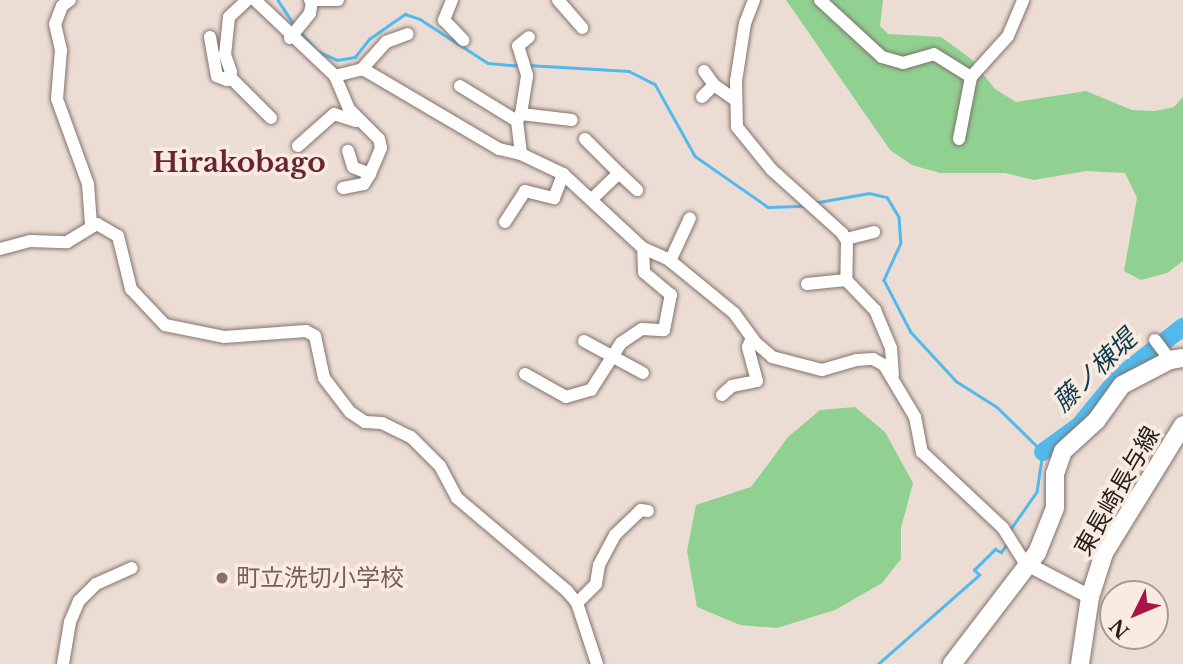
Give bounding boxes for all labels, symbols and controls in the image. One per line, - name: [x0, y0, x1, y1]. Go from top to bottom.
- district label: Hirakobago: [152, 146, 326, 180]
- water label: 藤ノ棟堤: [1047, 324, 1143, 418]
- street label: 東長崎長与線: [1069, 421, 1165, 561]
- place label: 町立洗切小学校: [236, 564, 404, 592]
- marker: 町立洗切小学校: [214, 570, 230, 586]
- north arrow: [1099, 580, 1169, 650]
- text: N: [1105, 614, 1134, 643]

